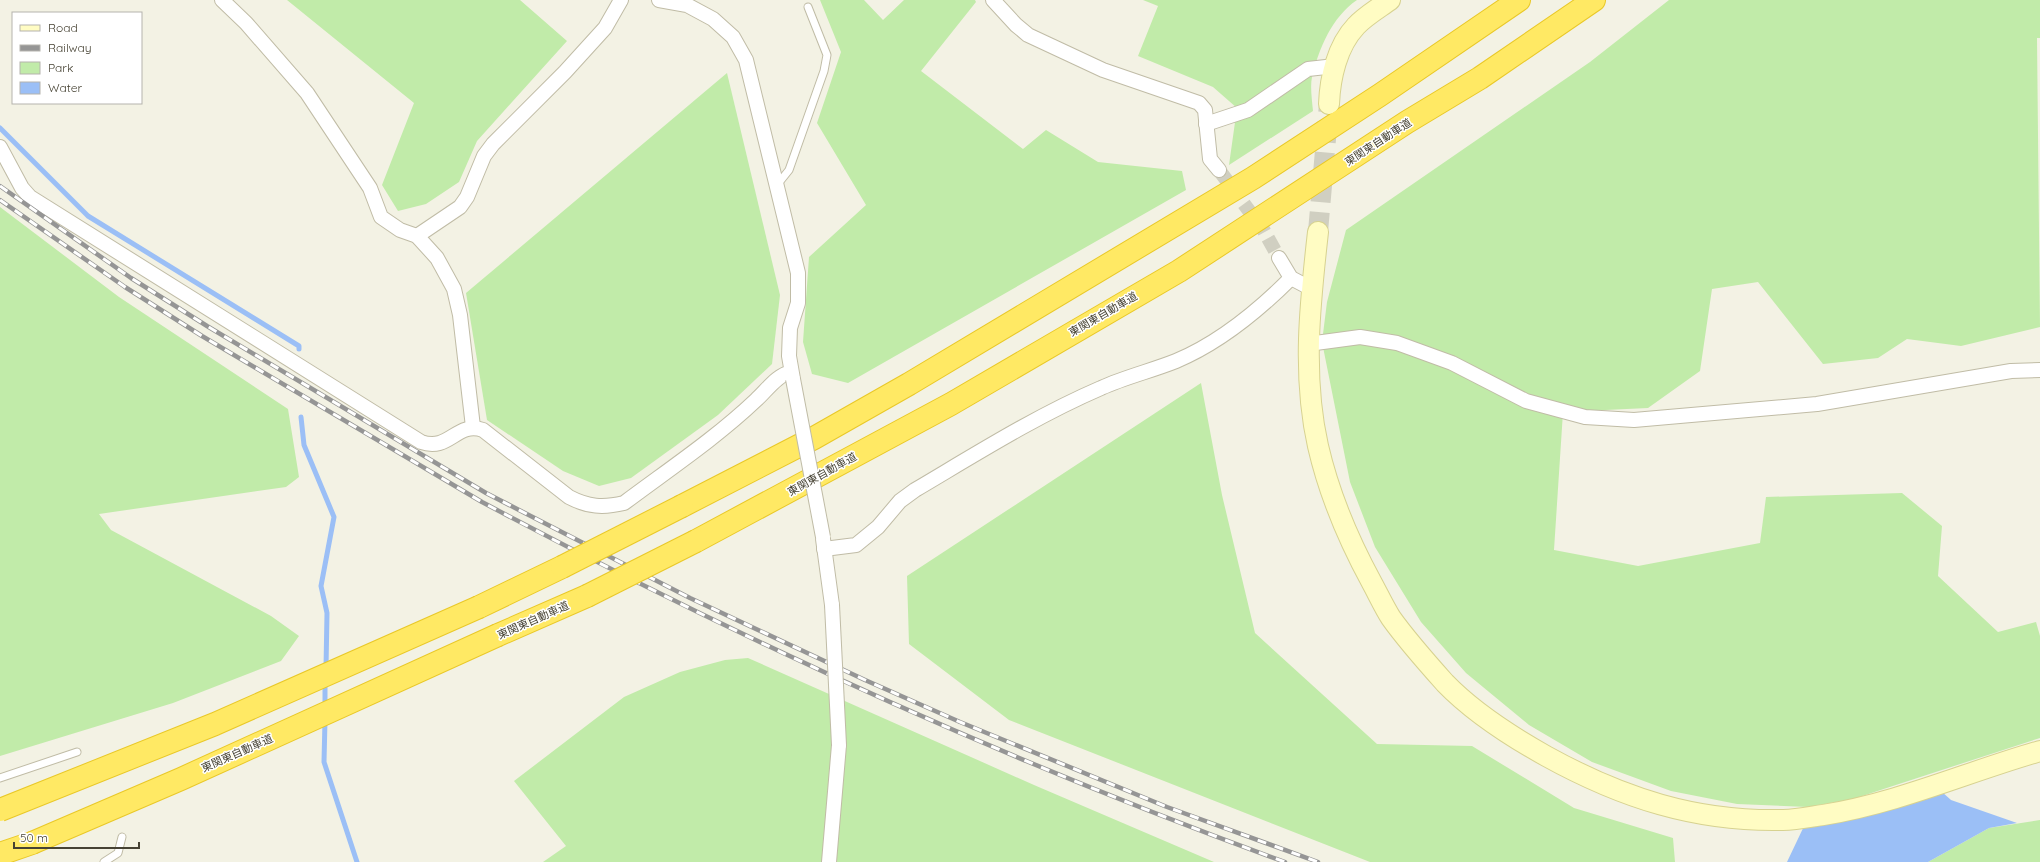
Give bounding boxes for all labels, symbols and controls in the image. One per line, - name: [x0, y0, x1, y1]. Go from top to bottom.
- legend: [12, 12, 142, 104]
- text: Road: [48, 20, 78, 35]
- text: Railway: [48, 40, 92, 55]
- text: Park: [48, 60, 73, 75]
- text: Water: [48, 80, 83, 95]
- street label: 東関東自動車道: [1342, 115, 1414, 169]
- street label: 東関東自動車道: [1066, 289, 1140, 339]
- street label: 東関東自動車道: [785, 449, 859, 499]
- street label: 東関東自動車道: [495, 598, 571, 642]
- street label: 東関東自動車道: [199, 731, 275, 775]
- scale bar: [14, 824, 139, 850]
- text: 50 m: [20, 830, 48, 845]

